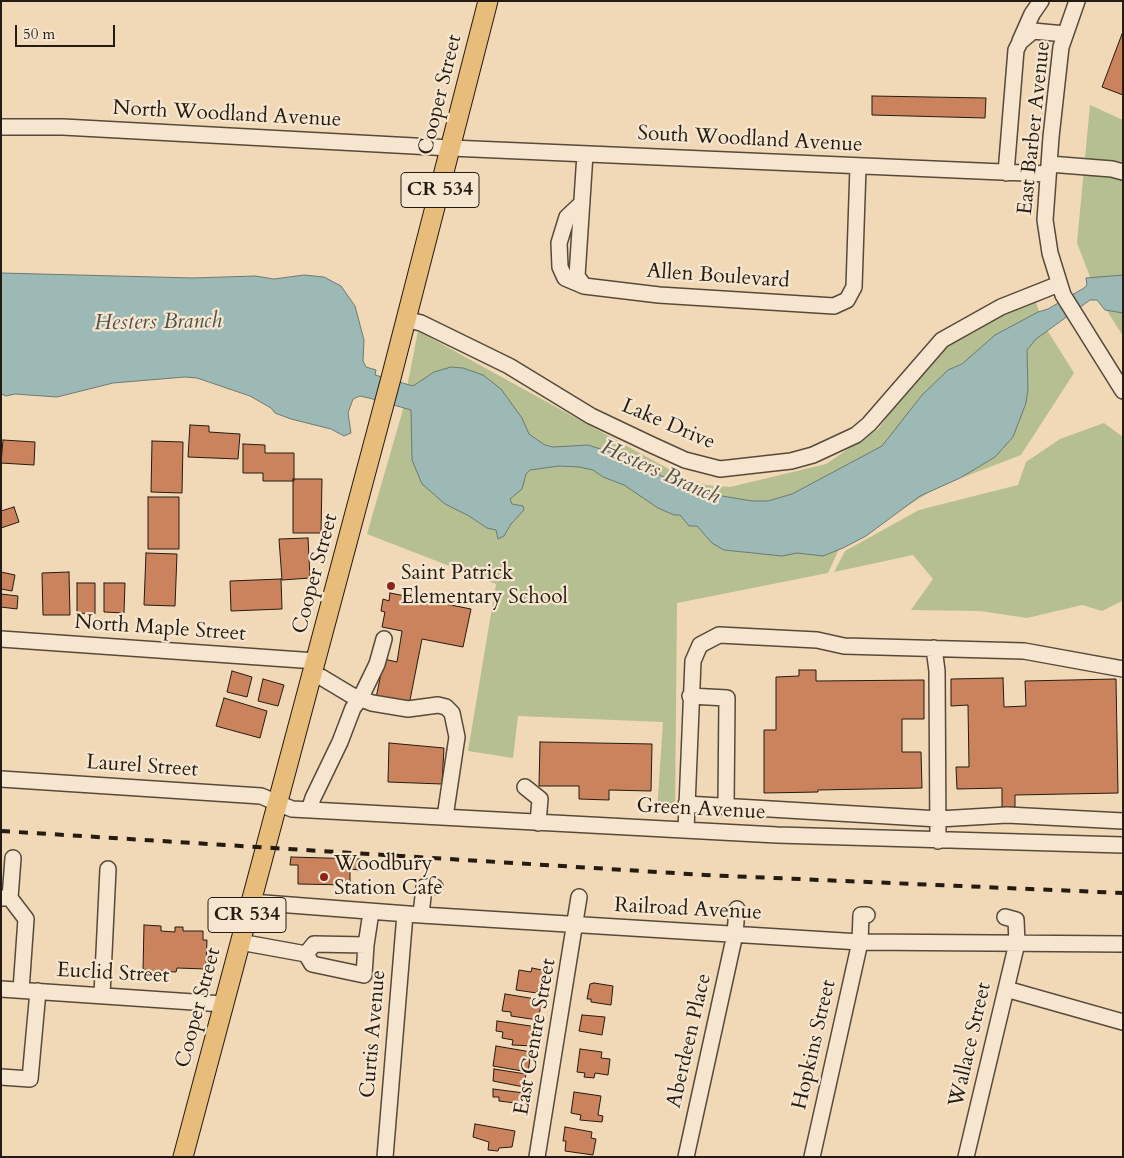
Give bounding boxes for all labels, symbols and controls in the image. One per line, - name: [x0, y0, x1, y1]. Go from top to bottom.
- scale bar: [18, 15, 118, 47]
- text: 50 m: [23, 24, 55, 44]
- street label: Cooper Street: [414, 32, 468, 158]
- street label: East Barber Avenue: [1013, 40, 1057, 216]
- street label: North Woodland Avenue: [112, 96, 342, 134]
- street label: South Woodland Avenue: [637, 122, 863, 158]
- road number: CR 534: [401, 172, 479, 208]
- street label: Allen Boulevard: [646, 259, 790, 295]
- water label: Hesters Branch: [94, 309, 222, 337]
- street label: Lake Drive: [618, 394, 718, 456]
- water label: Hesters Branch: [596, 435, 724, 511]
- street label: Cooper Street: [288, 511, 344, 637]
- place label: Saint Patrick Elementary School: [401, 561, 568, 611]
- marker: Saint Patrick Elementary School: [385, 580, 397, 592]
- street label: North Maple Street: [73, 610, 247, 648]
- street label: Laurel Street: [85, 751, 199, 783]
- street label: Green Avenue: [636, 794, 766, 826]
- place label: Woodbury Station Cafe: [334, 852, 443, 902]
- marker: Woodbury Station Cafe: [318, 871, 330, 883]
- street label: Railroad Avenue: [614, 894, 762, 926]
- road number: CR 534: [208, 898, 286, 932]
- street label: Cooper Street: [171, 945, 227, 1071]
- street label: East Centre Street: [510, 957, 562, 1117]
- street label: Euclid Street: [56, 958, 170, 990]
- street label: Curtis Avenue: [356, 969, 392, 1099]
- street label: Aberdeen Place: [662, 971, 718, 1111]
- street label: Hopkins Street: [788, 978, 842, 1112]
- street label: Wallace Street: [944, 980, 998, 1110]

